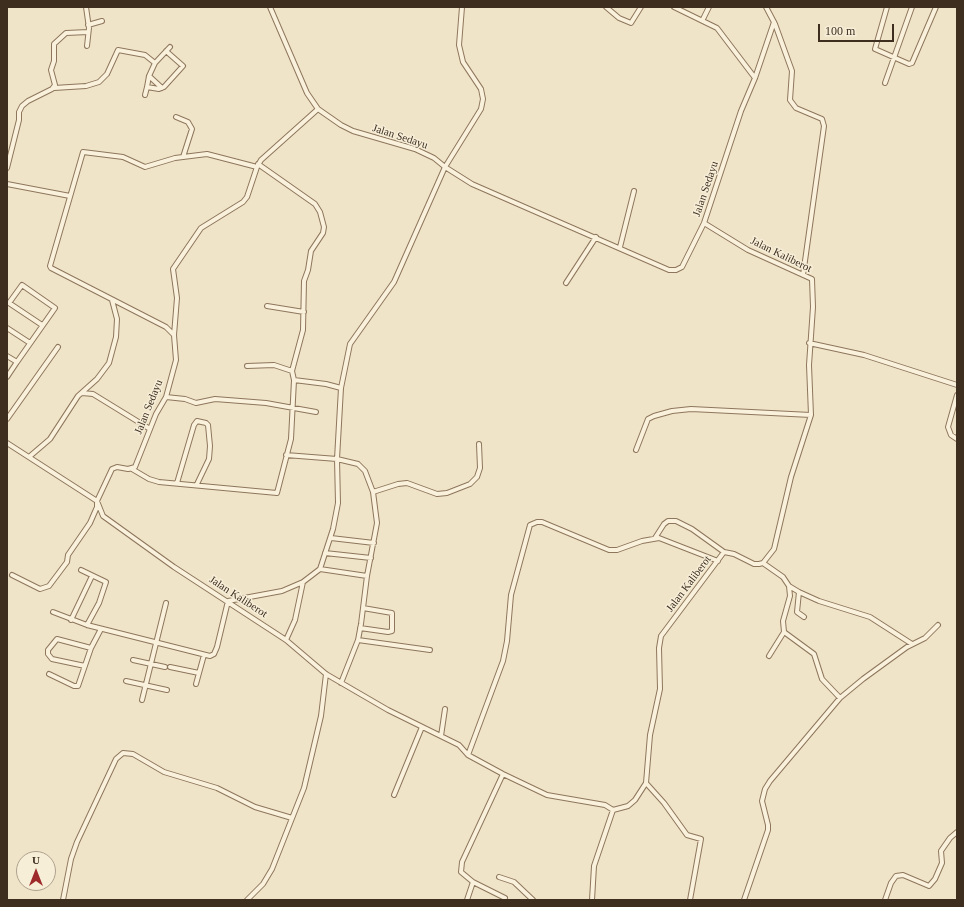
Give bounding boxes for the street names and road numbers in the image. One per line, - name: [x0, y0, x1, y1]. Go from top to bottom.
- street label: Jalan Sedayu: [371, 122, 429, 152]
- street label: Jalan Sedayu: [690, 160, 722, 218]
- street label: Jalan Kaliberot: [748, 234, 814, 276]
- street label: Jalan Sedayu: [132, 378, 166, 436]
- street label: Jalan Kaliberot: [664, 553, 714, 615]
- street label: Jalan Kaliberot: [206, 573, 270, 621]

